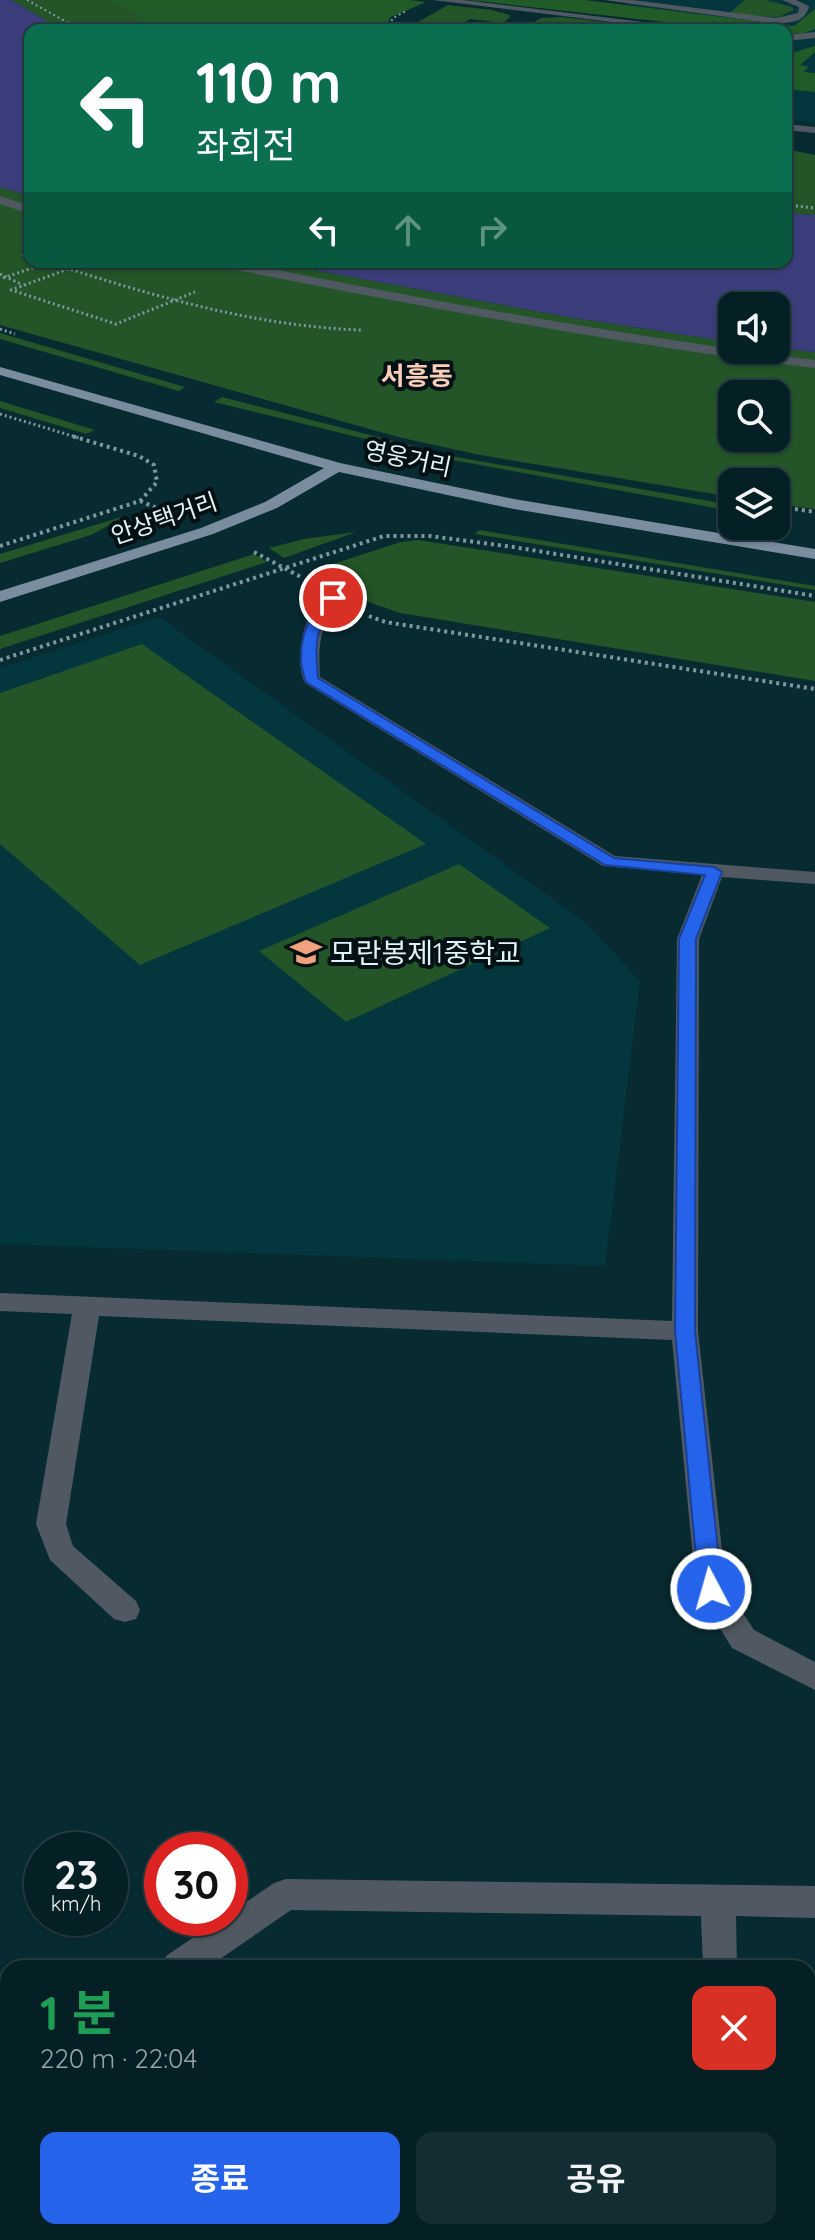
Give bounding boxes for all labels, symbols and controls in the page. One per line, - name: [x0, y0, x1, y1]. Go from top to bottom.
- text: 110 m: [196, 47, 341, 117]
- icon: left: [64, 56, 168, 160]
- text: 좌회전: [196, 122, 295, 167]
- icon: left: [302, 208, 346, 252]
- icon: ahead: [386, 208, 430, 252]
- icon: right: [470, 208, 514, 252]
- map controls: [718, 292, 790, 540]
- button: sound: [718, 292, 790, 364]
- district label: 서흥동: [381, 359, 453, 392]
- button: search: [718, 380, 790, 452]
- street label: 영웅거리: [362, 434, 454, 482]
- button: layers: [718, 468, 790, 540]
- street label: 안상택거리: [107, 486, 221, 550]
- pin: [299, 564, 367, 632]
- icon: arrive: [311, 576, 355, 620]
- school or university icon: 모란봉제1중학교: [289, 935, 323, 969]
- place label: 모란봉제1중학교: [330, 935, 521, 970]
- position arrow: [669, 1547, 753, 1631]
- speed limit sign: 30: [144, 1832, 248, 1936]
- text: 23: [54, 1849, 98, 1899]
- text: km/h: [51, 1891, 101, 1916]
- text: 1 분: [40, 1982, 116, 2042]
- button: close: [692, 1986, 776, 2070]
- text: 220 m · 22:04: [40, 2042, 197, 2075]
- button: 종료: [40, 2132, 400, 2224]
- button: 공유: [416, 2132, 776, 2224]

